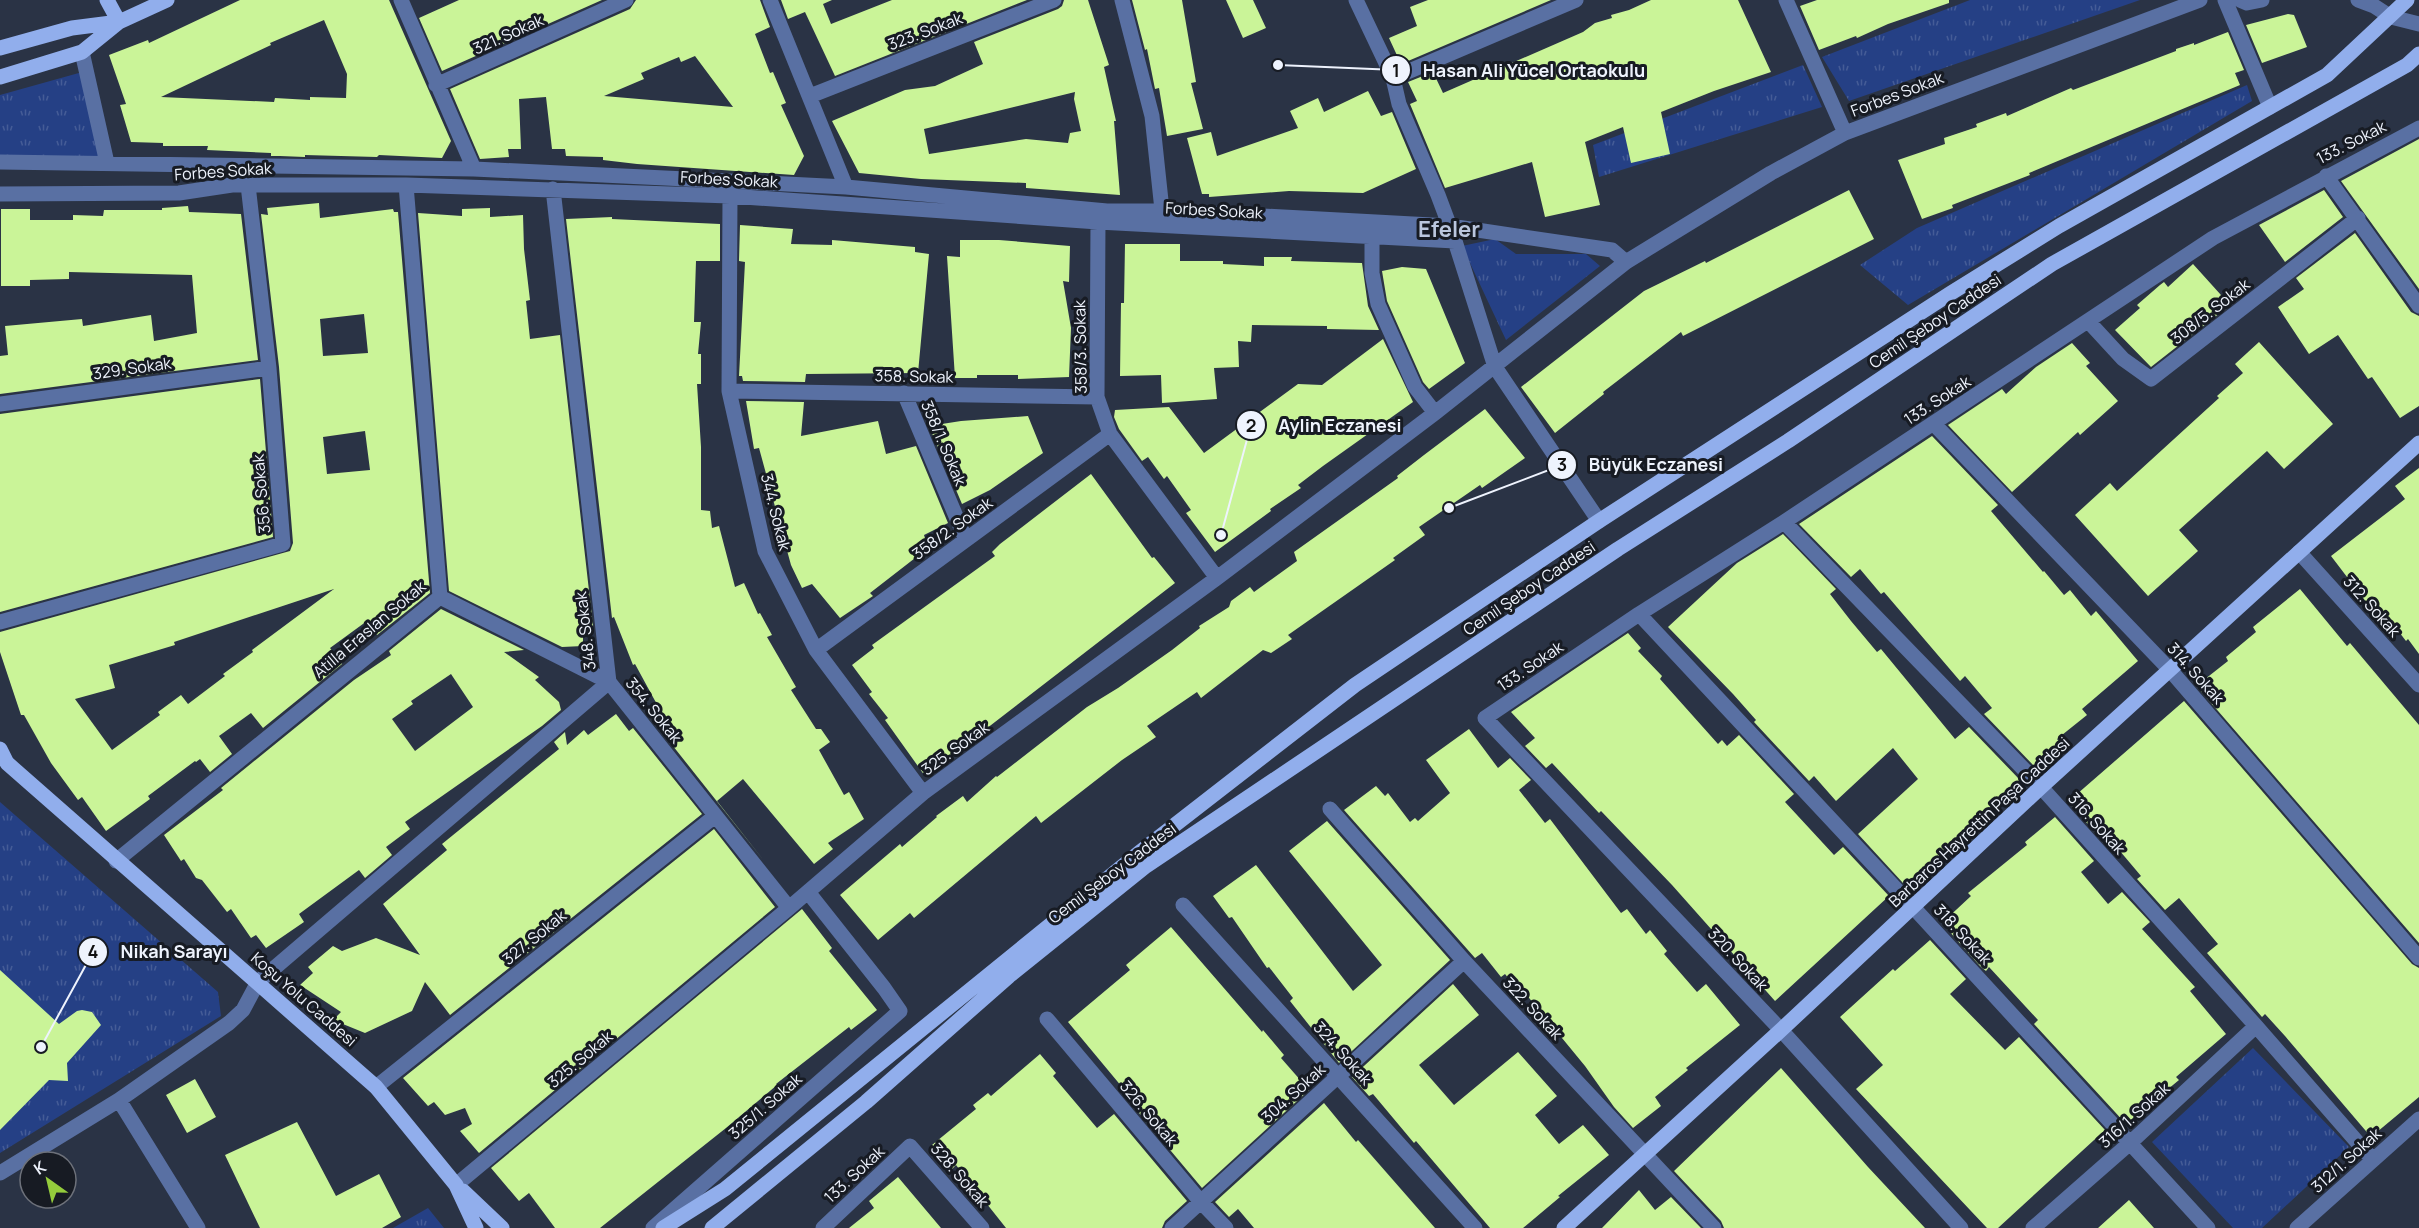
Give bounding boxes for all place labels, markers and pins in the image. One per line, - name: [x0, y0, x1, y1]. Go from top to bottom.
- callout: Hasan Ali Yücel Ortaokulu: [1381, 52, 1657, 88]
- callout: Aylin Eczanesi: [1236, 407, 1414, 443]
- callout: Büyük Eczanesi: [1547, 447, 1735, 483]
- callout: Nikah Sarayı: [78, 934, 239, 970]

